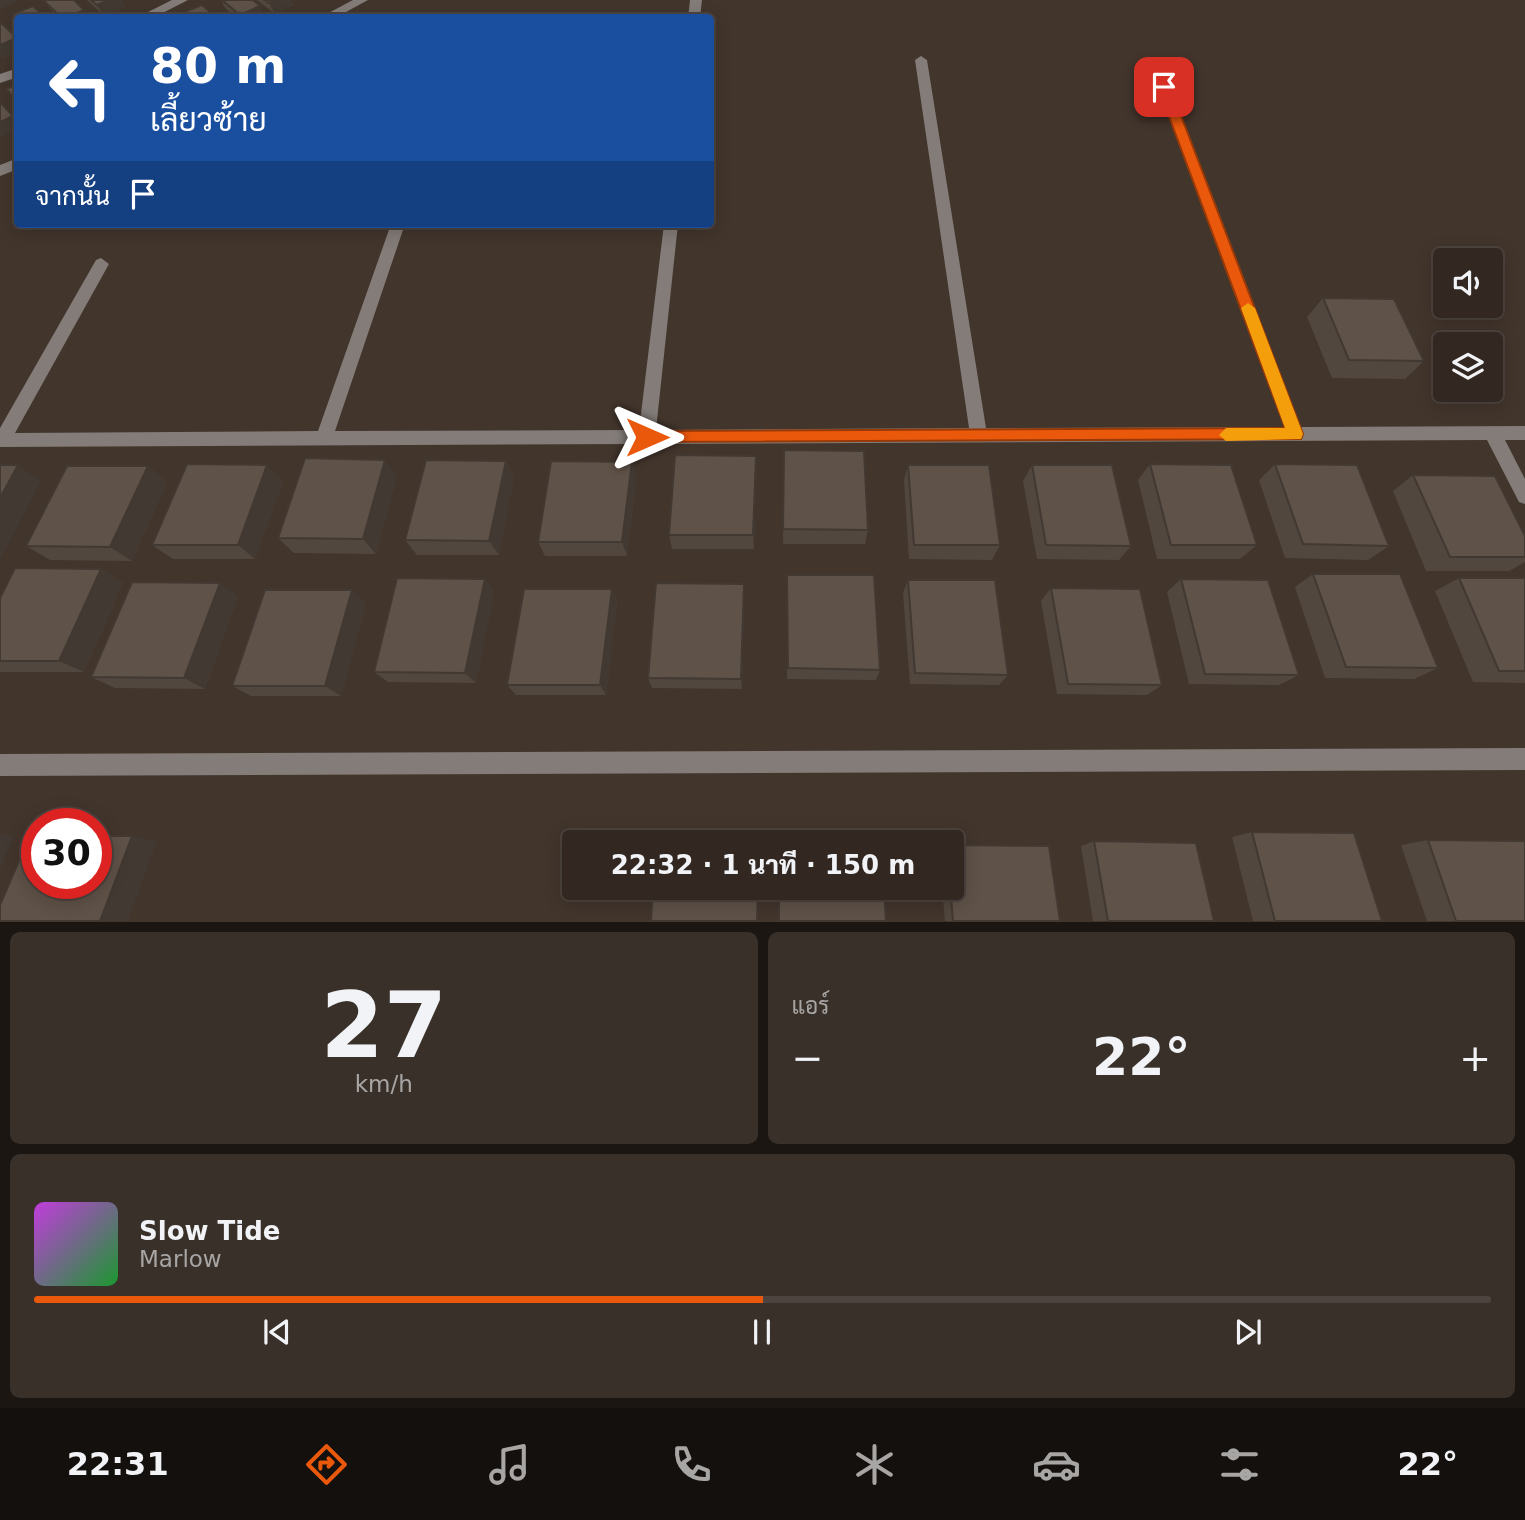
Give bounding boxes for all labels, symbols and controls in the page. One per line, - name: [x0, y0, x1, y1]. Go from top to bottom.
- text: 80 m: [150, 38, 286, 95]
- icon: left: [35, 42, 126, 133]
- pin: [1134, 57, 1194, 117]
- icon: arrive: [1145, 68, 1183, 106]
- text: เลี้ยวซ้าย: [150, 101, 267, 139]
- icon: arrive: [124, 175, 162, 213]
- text: จากนั้น: [35, 181, 110, 211]
- map controls: [1433, 248, 1503, 402]
- button: sound: [1433, 248, 1503, 318]
- button: layers: [1433, 332, 1503, 402]
- position arrow: [610, 400, 684, 474]
- speed limit sign: 30: [21, 808, 112, 899]
- text: 22:32 · 1 นาที · 150 m: [611, 850, 915, 880]
- text: 27: [320, 973, 447, 1078]
- text: แอร์: [792, 993, 829, 1019]
- text: 22°: [1092, 1027, 1190, 1087]
- text: −: [792, 1036, 823, 1080]
- text: +: [1459, 1036, 1491, 1080]
- text: km/h: [355, 1071, 413, 1097]
- text: Slow Tide: [139, 1216, 280, 1246]
- text: Marlow: [139, 1246, 222, 1272]
- icon: previous: [258, 1313, 296, 1351]
- icon: pause: [743, 1313, 781, 1351]
- icon: next: [1229, 1313, 1267, 1351]
- icon: directions: [302, 1440, 351, 1489]
- icon: music: [485, 1440, 534, 1489]
- icon: phone: [667, 1440, 716, 1489]
- icon: climate: [850, 1440, 899, 1489]
- icon: car: [1032, 1440, 1081, 1489]
- icon: filters: [1215, 1440, 1264, 1489]
- text: 22:31: [67, 1445, 169, 1483]
- text: 22°: [1398, 1445, 1458, 1483]

